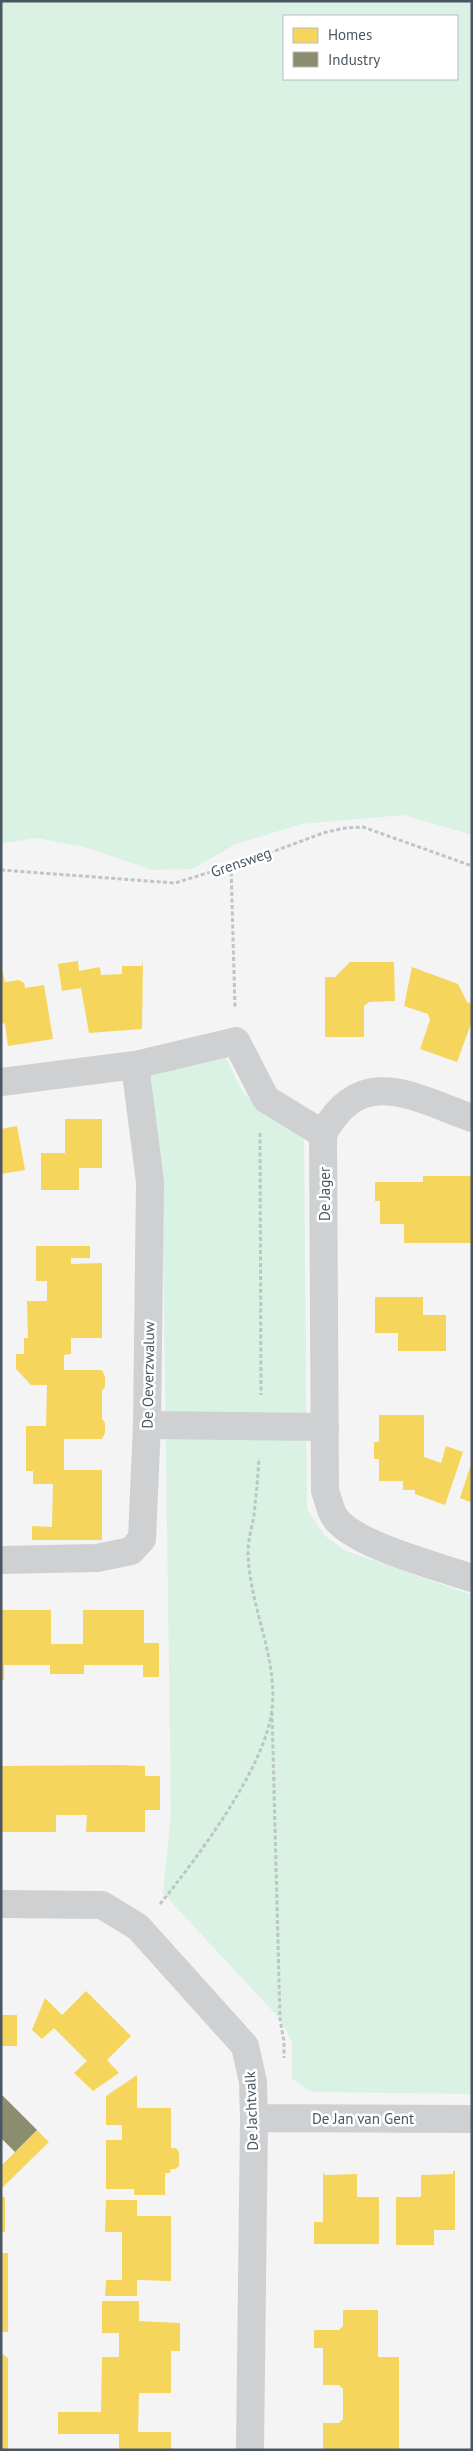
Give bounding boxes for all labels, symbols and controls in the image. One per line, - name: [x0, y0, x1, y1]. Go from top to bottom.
- legend: [283, 15, 458, 80]
- text: Homes: [328, 25, 372, 44]
- text: Industry: [328, 50, 380, 69]
- street label: Grensweg: [208, 843, 274, 881]
- street label: De Jager: [315, 1167, 334, 1221]
- street label: De Oeverzwaluw: [138, 1321, 158, 1429]
- street label: De Jachtvalk: [240, 2070, 262, 2151]
- street label: De Jan van Gent: [312, 2109, 414, 2128]

